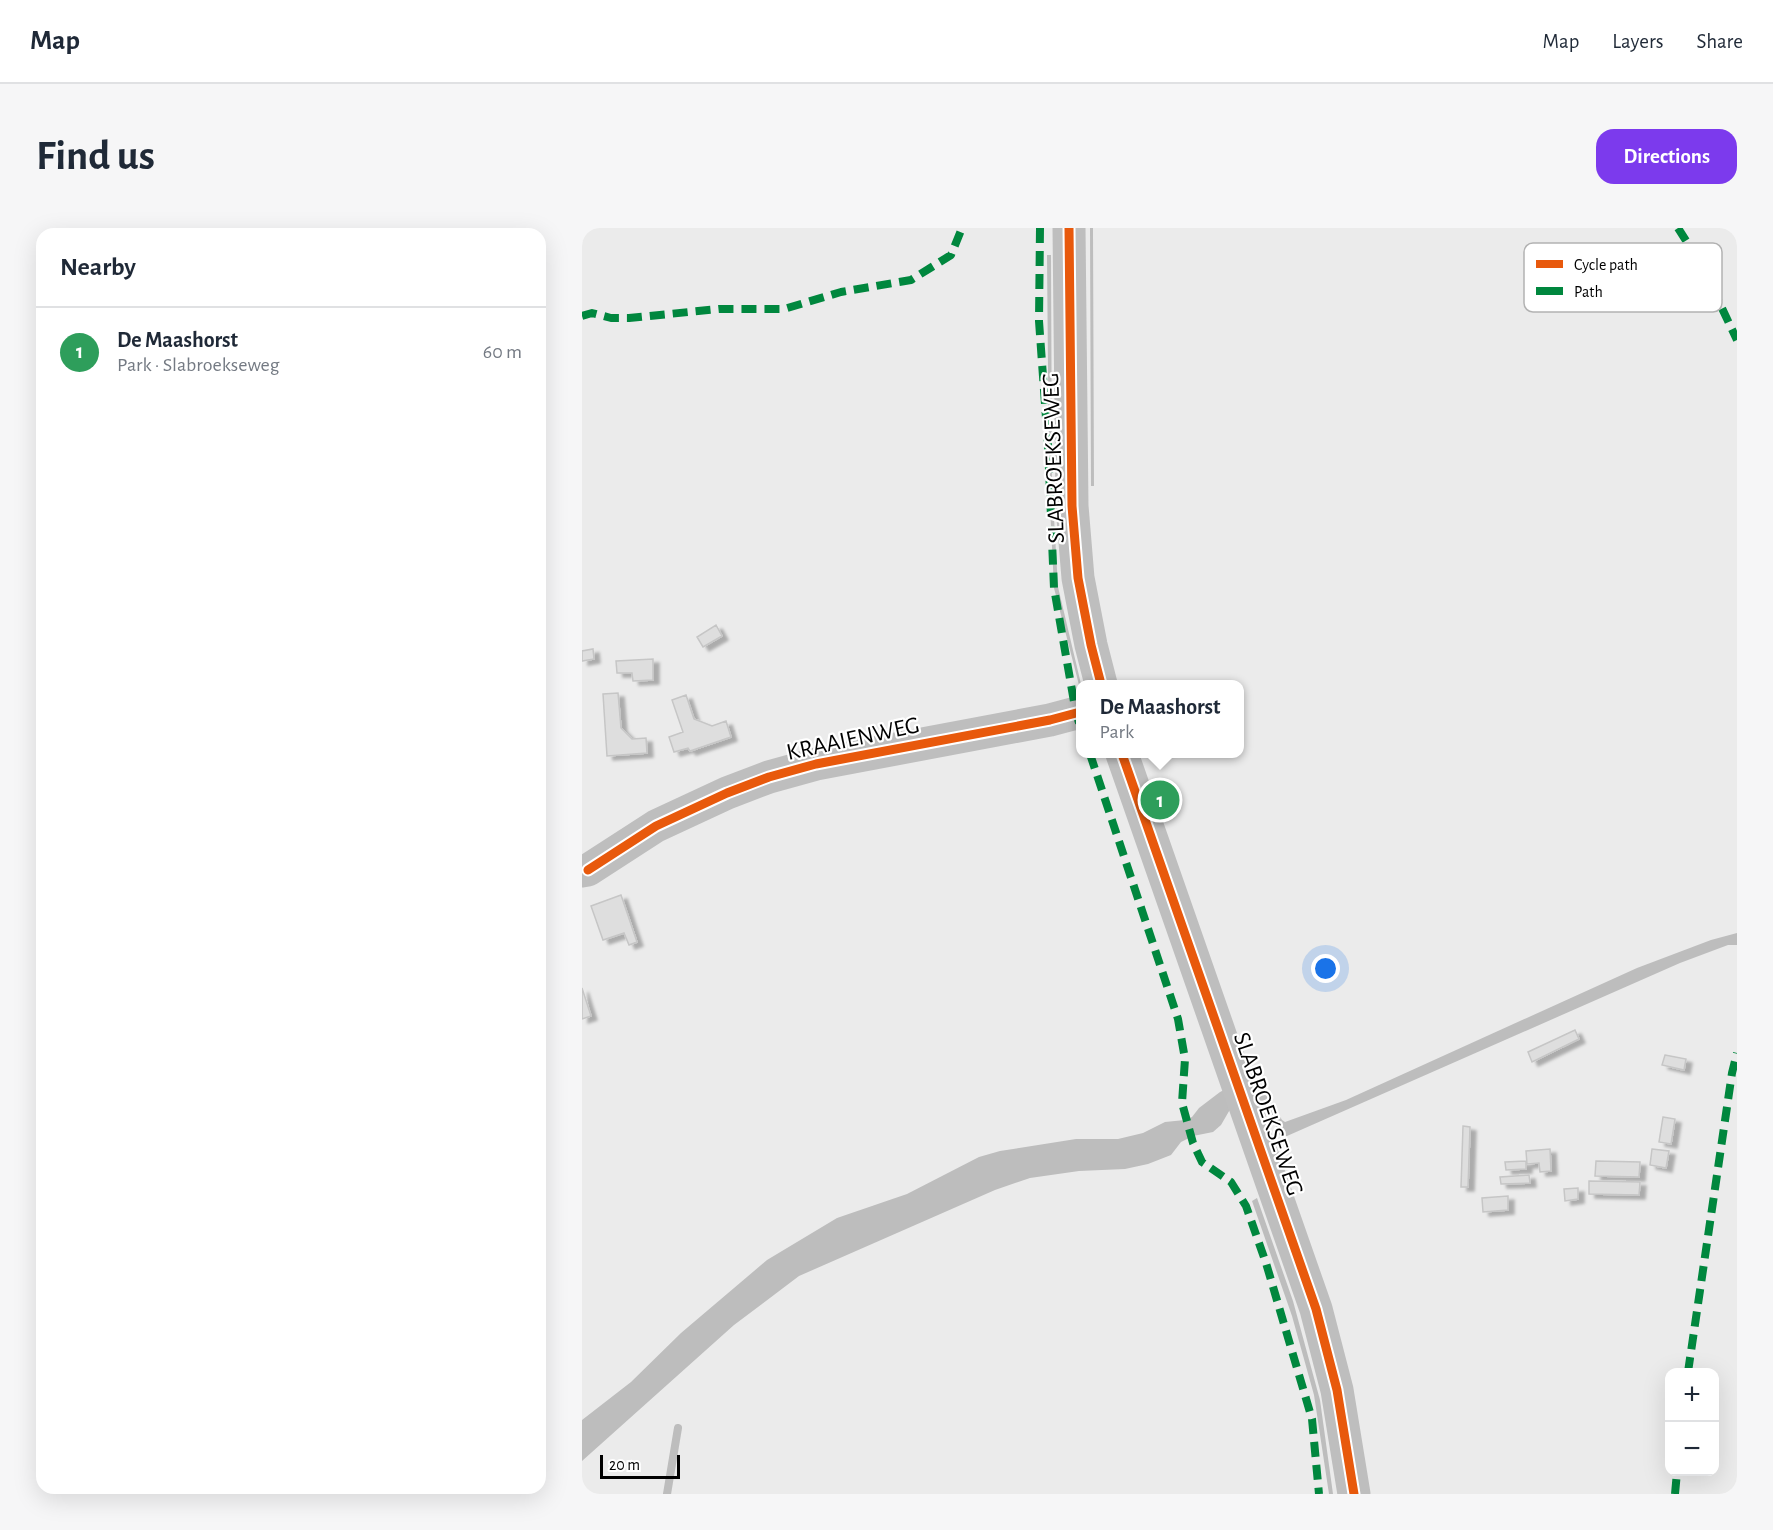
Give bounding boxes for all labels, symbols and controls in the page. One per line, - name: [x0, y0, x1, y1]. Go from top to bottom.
- text: Map: [30, 27, 80, 55]
- text: Map: [1543, 31, 1579, 52]
- text: Layers: [1612, 31, 1663, 52]
- text: Share: [1696, 31, 1743, 52]
- button: Directions: [1596, 129, 1737, 184]
- text: Find us: [36, 135, 155, 177]
- legend: [1524, 243, 1722, 312]
- text: Nearby: [60, 254, 136, 280]
- text: Cycle path: [1574, 257, 1638, 274]
- text: Path: [1574, 284, 1603, 300]
- text: De Maashorst: [117, 329, 238, 351]
- text: 1: [76, 342, 83, 362]
- text: 60 m: [483, 342, 522, 362]
- text: Park · Slabroekseweg: [117, 355, 279, 375]
- street label: SLABROEKSEWEG: [1039, 372, 1069, 544]
- popup: [1076, 680, 1244, 758]
- text: De Maashorst: [1100, 696, 1220, 718]
- street label: KRAAIENWEG: [784, 713, 922, 765]
- text: Park: [1100, 722, 1134, 742]
- pin: 1: [1140, 778, 1180, 822]
- your location: [1311, 954, 1340, 983]
- street label: SLABROEKSEWEG: [1229, 1029, 1307, 1199]
- map controls: [1665, 1368, 1719, 1476]
- button: +: [1665, 1368, 1719, 1422]
- button: −: [1665, 1422, 1719, 1476]
- scale bar: [600, 1452, 680, 1480]
- text: 20 m: [609, 1457, 640, 1473]

